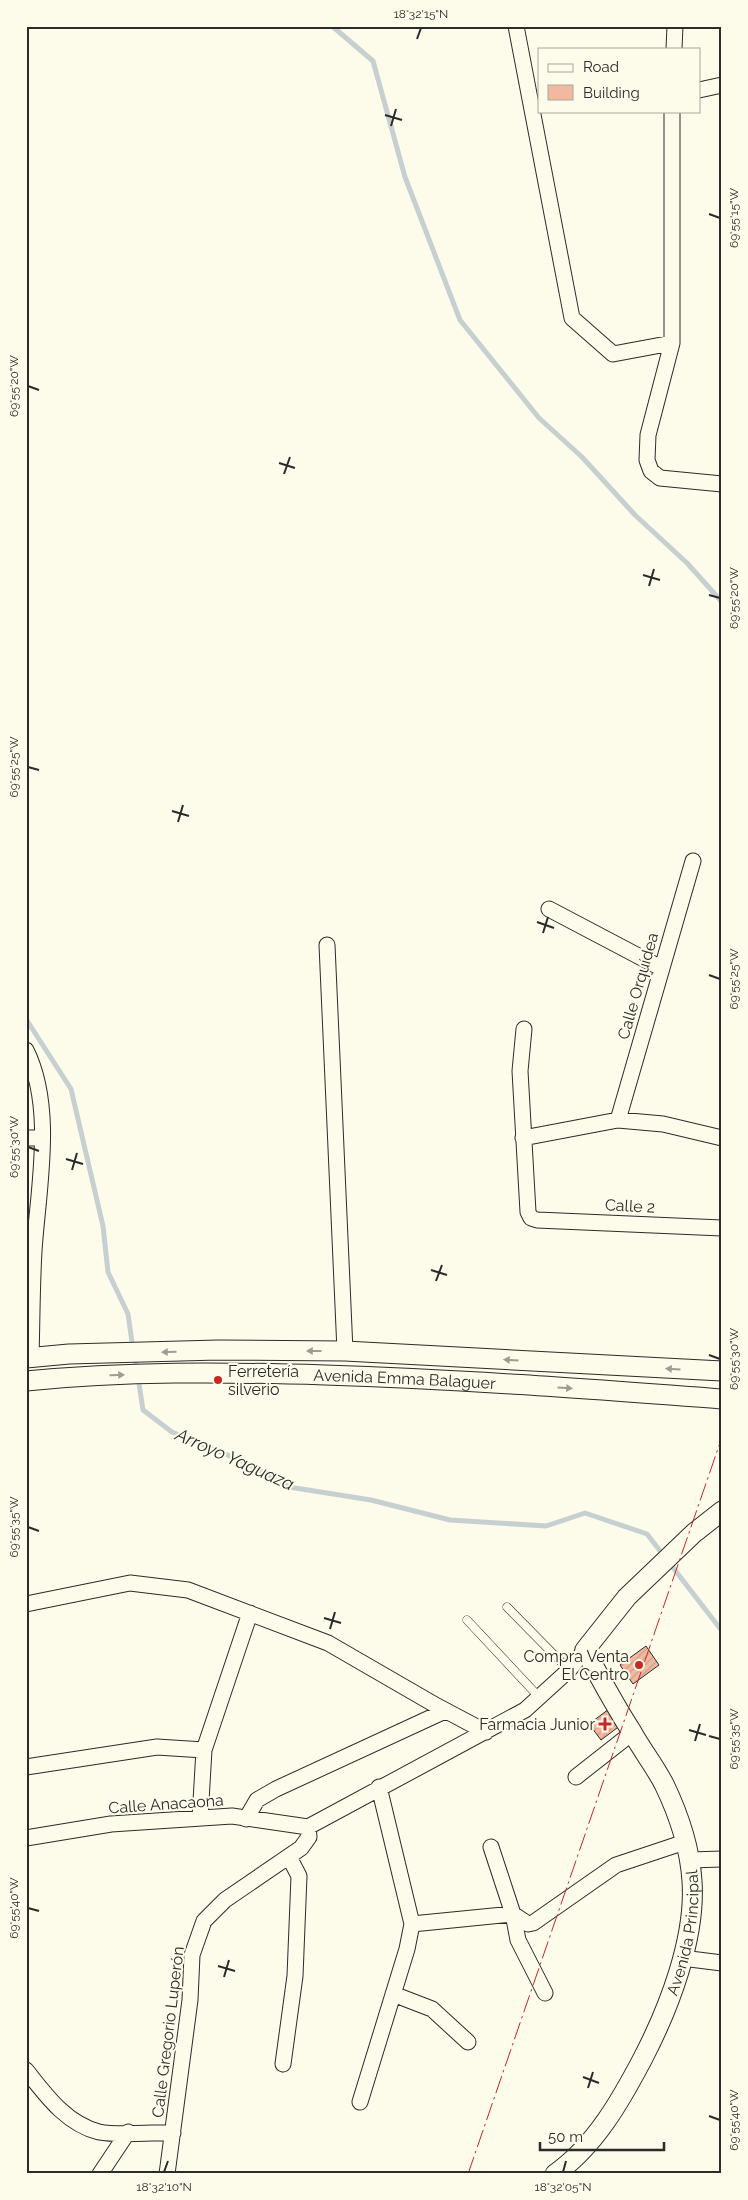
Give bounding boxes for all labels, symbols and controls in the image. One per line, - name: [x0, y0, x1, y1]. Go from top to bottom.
- text: 18°32'15"N: [394, 7, 448, 21]
- legend: [538, 48, 700, 112]
- text: Road: [583, 58, 619, 76]
- text: Building: [583, 84, 640, 102]
- text: 69°55'15"W: [727, 188, 741, 248]
- text: 69°55'20"W: [7, 355, 21, 417]
- text: 69°55'20"W: [727, 567, 741, 629]
- text: 69°55'25"W: [7, 736, 21, 798]
- street label: Calle Orquídea: [614, 930, 662, 1042]
- text: 69°55'25"W: [727, 948, 741, 1010]
- text: 69°55'30"W: [7, 1116, 21, 1178]
- street label: Calle 2: [604, 1195, 656, 1217]
- text: 69°55'30"W: [727, 1328, 741, 1390]
- one-way arrow: [305, 1347, 321, 1355]
- one-way arrow: [161, 1348, 177, 1356]
- one-way arrow: [503, 1356, 519, 1364]
- place label: Ferretería silverio: [228, 1362, 299, 1399]
- one-way arrow: [665, 1364, 681, 1372]
- street label: Avenida Emma Balaguer: [313, 1365, 497, 1393]
- one-way arrow: [109, 1371, 125, 1379]
- marker: Ferretería silverio: [212, 1374, 224, 1386]
- one-way arrow: [557, 1384, 573, 1392]
- water label: Arroyo Yaguaza: [172, 1423, 298, 1495]
- text: 69°55'35"W: [7, 1496, 21, 1558]
- place label: Compra Venta El Centro: [524, 1647, 629, 1684]
- marker: Compra Venta El Centro: [633, 1659, 645, 1671]
- text: 69°55'35"W: [727, 1708, 741, 1770]
- place label: Farmacia Junior: [479, 1715, 595, 1734]
- marker: Farmacia Junior: [599, 1718, 611, 1730]
- street label: Calle Anacaona: [108, 1791, 224, 1817]
- street label: Avenida Principal: [662, 1868, 702, 1998]
- text: 69°55'40"W: [7, 1877, 21, 1939]
- street label: Calle Gregorio Luperón: [148, 1945, 188, 2119]
- text: 69°55'40"W: [727, 2089, 741, 2151]
- scale bar: [540, 2120, 664, 2152]
- text: 50 m: [548, 2128, 583, 2146]
- text: 18°32'10"N: [136, 2180, 192, 2194]
- text: 18°32'05"N: [535, 2180, 591, 2194]

